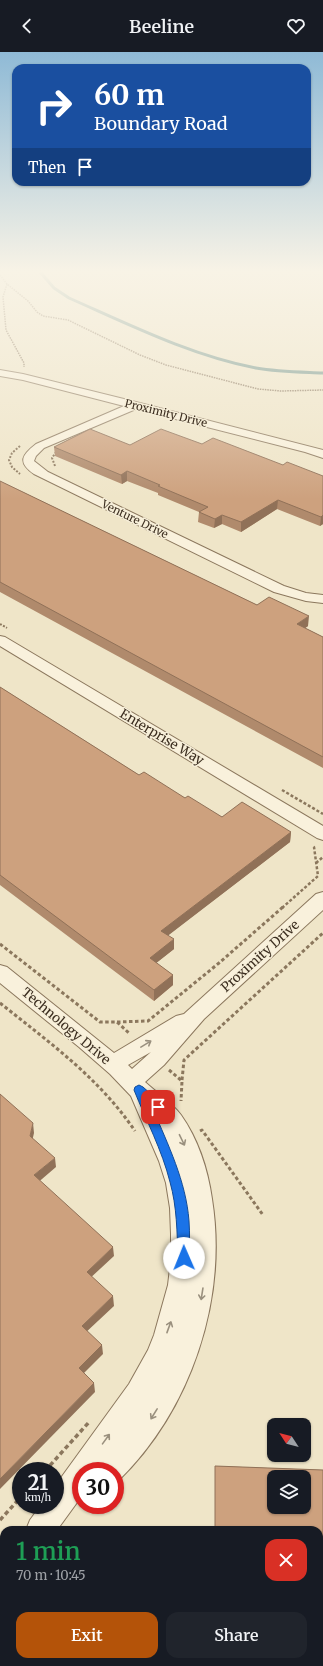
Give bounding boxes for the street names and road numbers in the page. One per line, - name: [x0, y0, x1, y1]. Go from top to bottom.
- street label: Proximity Drive: [123, 396, 209, 430]
- street label: Venture Drive: [99, 496, 171, 541]
- street label: Enterprise Way: [117, 705, 208, 769]
- street label: Proximity Drive: [217, 916, 303, 996]
- street label: Technology Drive: [18, 984, 114, 1068]

